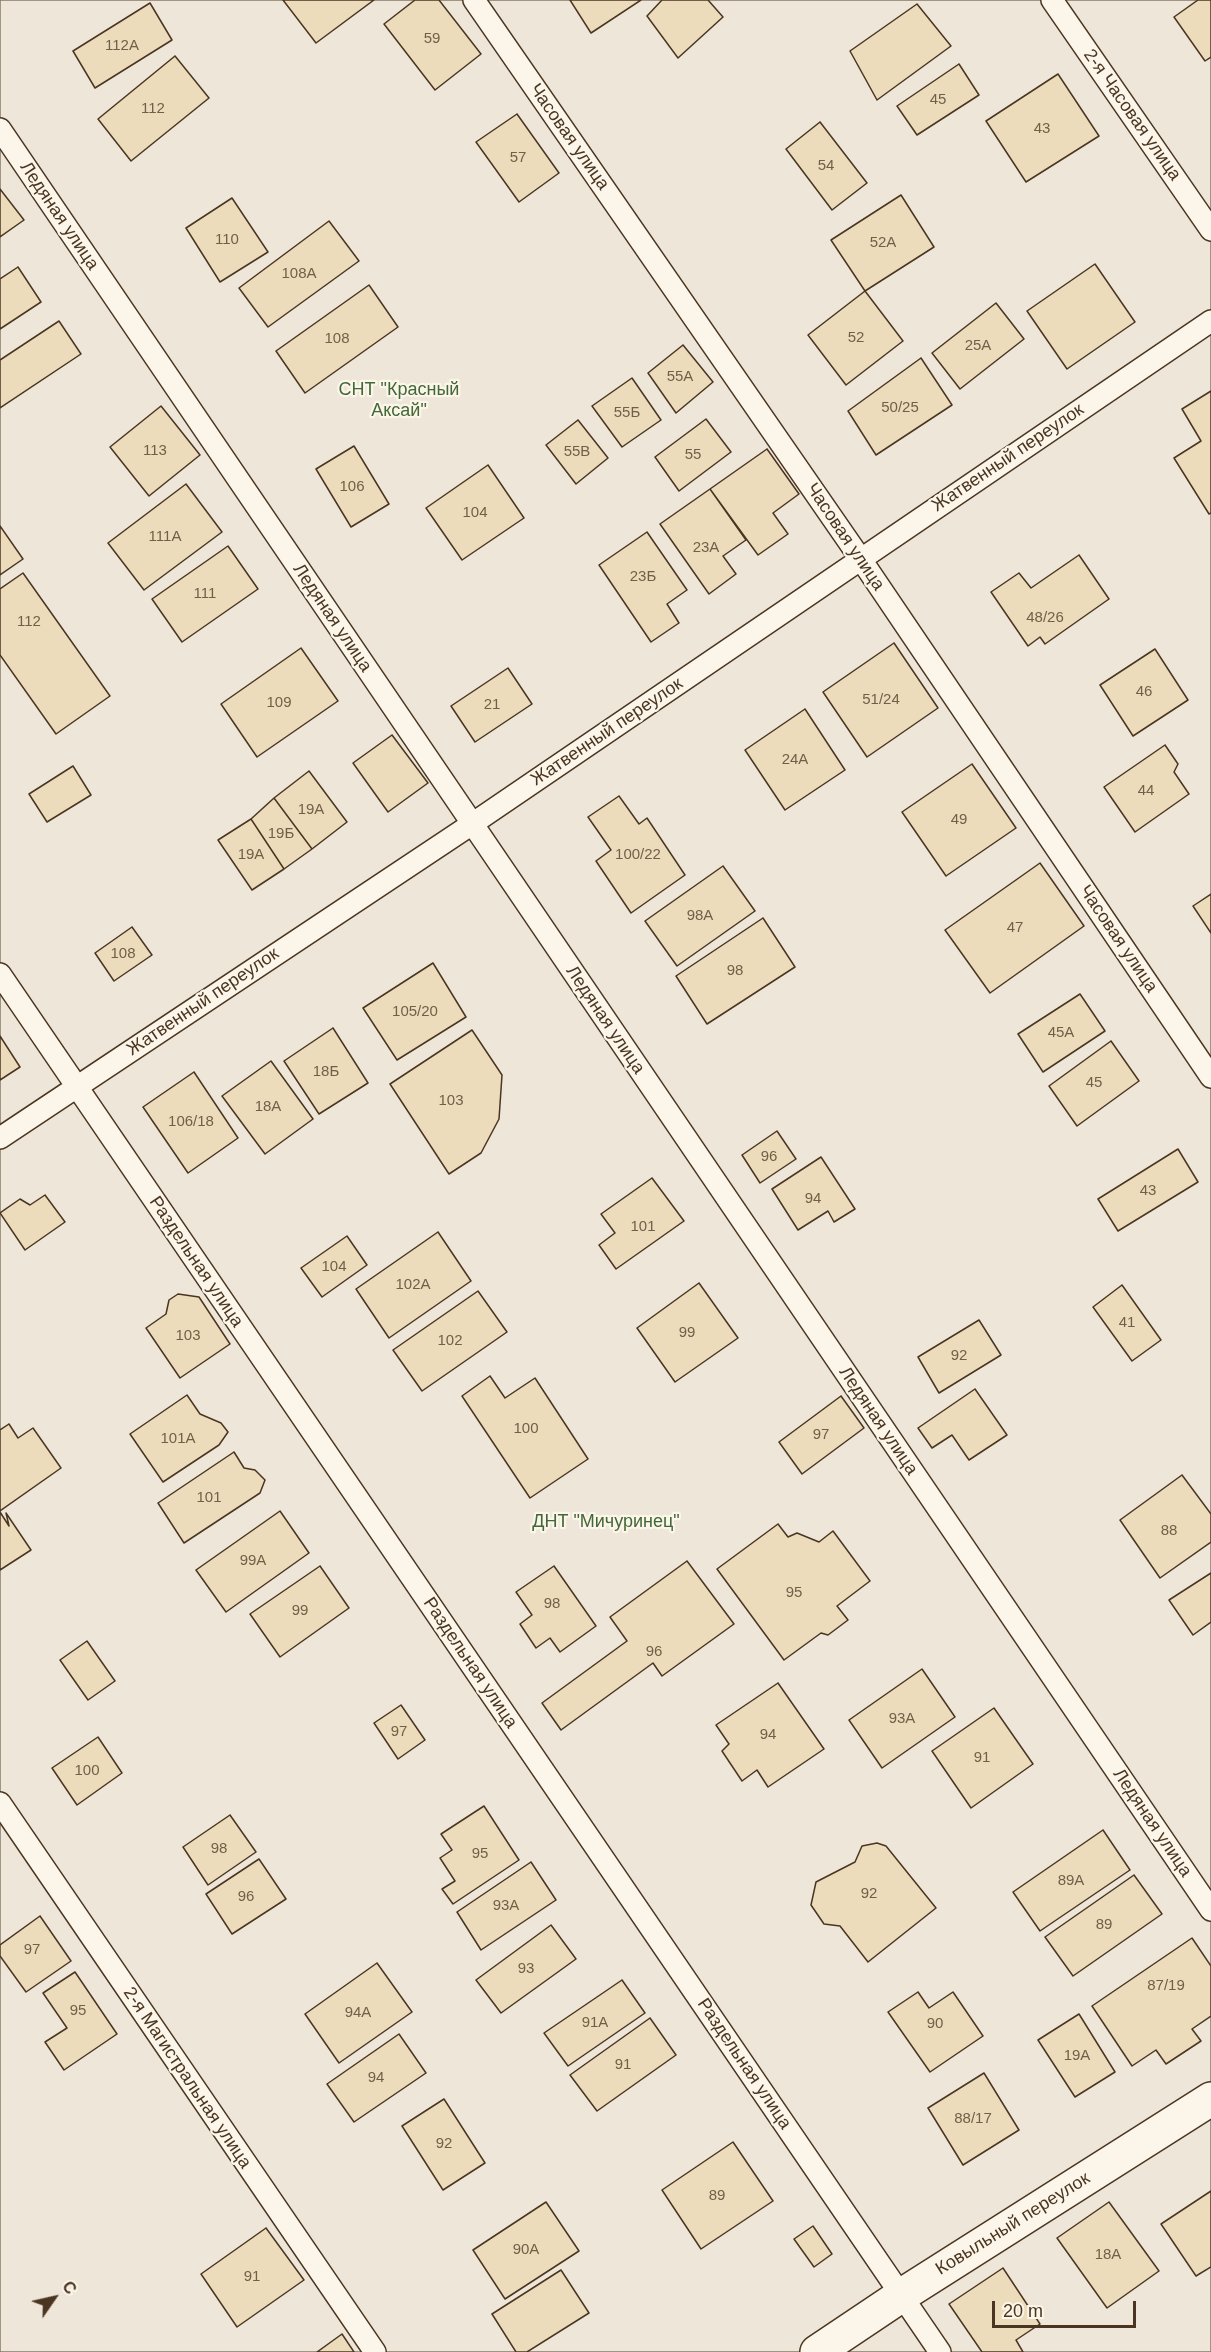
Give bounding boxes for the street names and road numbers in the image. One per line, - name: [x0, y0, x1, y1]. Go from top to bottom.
- street label: 2-я Часовая улица: [1079, 45, 1185, 185]
- street label: Часовая улица: [524, 80, 614, 194]
- street label: Ледяная улица: [15, 158, 103, 274]
- street label: Жатвенный переулок: [928, 399, 1088, 517]
- street label: Часовая улица: [801, 479, 889, 595]
- street label: Ледяная улица: [288, 560, 376, 676]
- street label: Жатвенный переулок: [527, 673, 687, 791]
- street label: Часовая улица: [1074, 881, 1162, 997]
- street label: Жатвенный переулок: [123, 943, 283, 1061]
- street label: Ледяная улица: [561, 962, 649, 1078]
- street label: Раздельная улица: [144, 1193, 248, 1331]
- street label: Ледяная улица: [834, 1363, 922, 1479]
- street label: Раздельная улица: [418, 1594, 522, 1732]
- street label: Ледяная улица: [1108, 1765, 1196, 1881]
- street label: 2-я Магистральная улица: [118, 1983, 256, 2173]
- street label: Раздельная улица: [692, 1995, 796, 2133]
- street label: Ковыльный переулок: [932, 2168, 1094, 2280]

